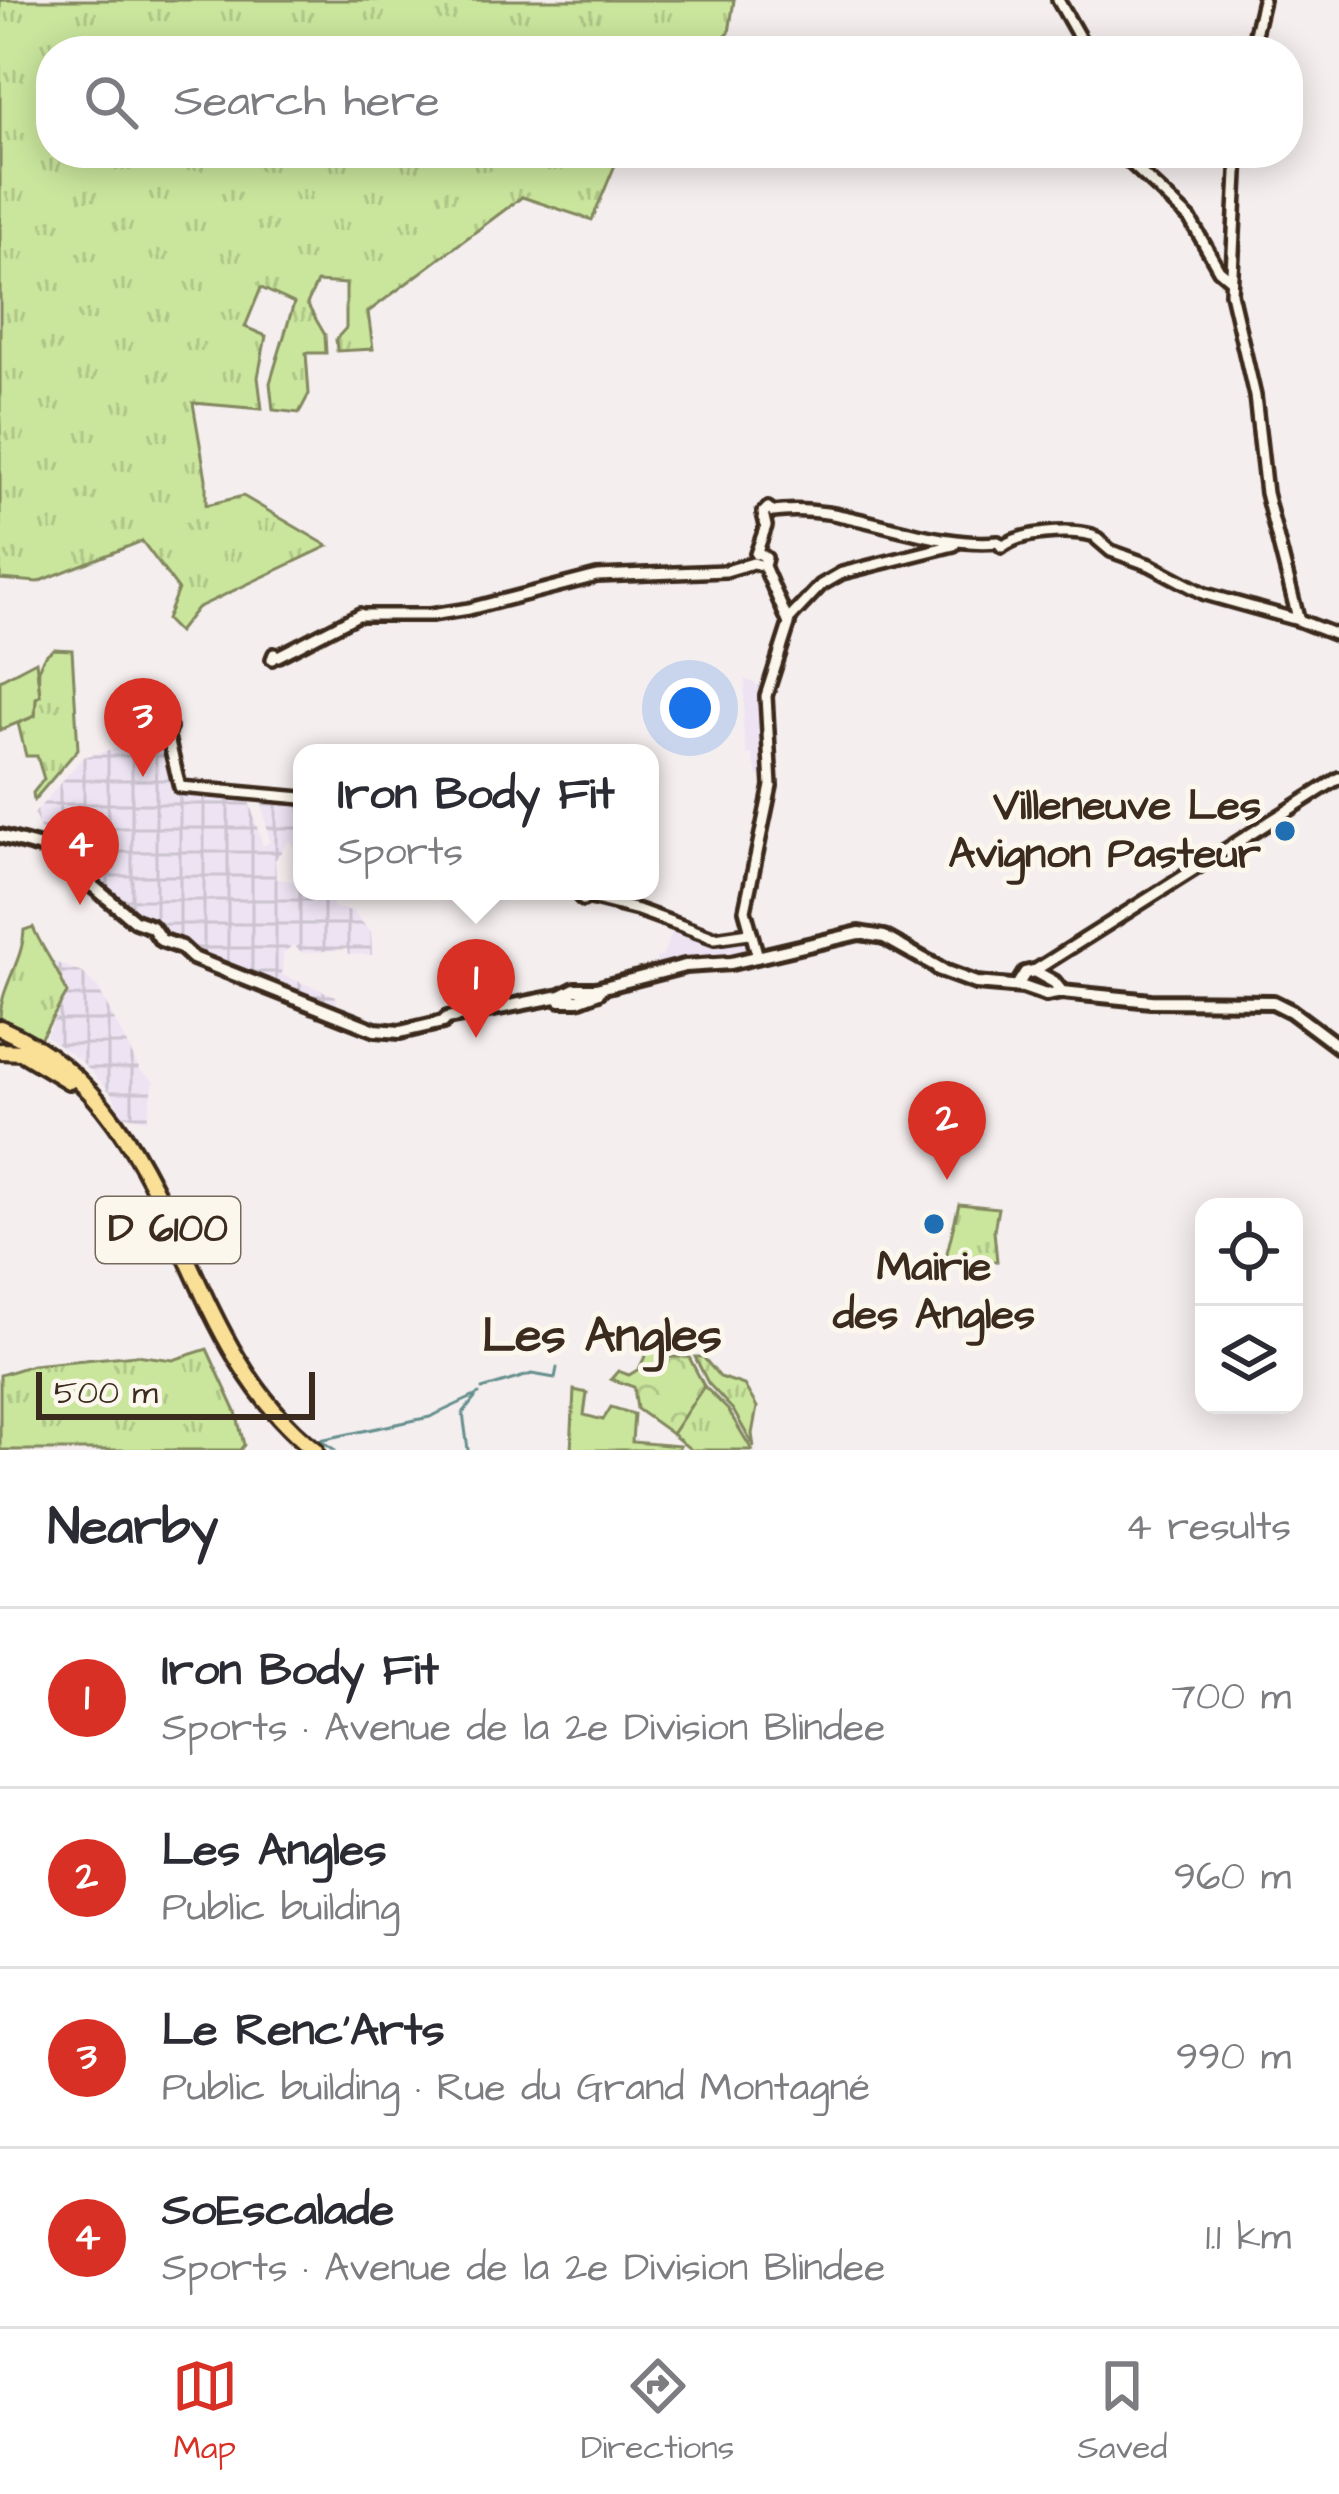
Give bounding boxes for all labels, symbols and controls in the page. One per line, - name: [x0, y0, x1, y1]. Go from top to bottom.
- search box: [36, 36, 1303, 168]
- icon: search: [78, 69, 144, 135]
- text: Search here: [174, 71, 440, 133]
- pin: 3: [104, 678, 182, 777]
- your location: [660, 678, 720, 738]
- popup: [293, 744, 659, 900]
- text: Iron Body Fit: [338, 764, 614, 826]
- place label: Villeneuve Les Avignon Pasteur: [948, 778, 1262, 885]
- pin: 4: [41, 806, 119, 905]
- marker: Villeneuve Les Avignon Pasteur: [1272, 818, 1298, 844]
- text: Sports: [338, 826, 463, 880]
- pin: 1: [437, 939, 515, 1038]
- pin: 2: [908, 1081, 986, 1180]
- road number: D 6100: [96, 1197, 240, 1263]
- map controls: [1195, 1198, 1303, 1414]
- button: locate: [1195, 1198, 1303, 1306]
- marker: Mairie des Angles: [921, 1211, 947, 1237]
- place label: Mairie des Angles: [832, 1239, 1035, 1346]
- district label: Les Angles: [482, 1304, 722, 1372]
- button: layers: [1195, 1306, 1303, 1414]
- scale bar: [36, 1366, 315, 1419]
- text: 500 m: [54, 1370, 158, 1416]
- text: Nearby: [48, 1493, 218, 1564]
- text: 4 results: [1125, 1501, 1291, 1555]
- text: Iron Body Fit: [162, 1640, 439, 1702]
- text: 1: [85, 1671, 90, 1725]
- text: 700 m: [1172, 1671, 1291, 1725]
- text: Sports · Avenue de la 2e Division Blindee: [162, 1702, 885, 1756]
- text: Les Angles: [162, 1820, 387, 1882]
- text: 2: [76, 1851, 98, 1905]
- text: 960 m: [1174, 1851, 1291, 1905]
- text: Public building: [162, 1882, 400, 1936]
- text: Le Renc'Arts: [162, 2000, 445, 2062]
- text: 3: [77, 2031, 97, 2085]
- text: 990 m: [1176, 2031, 1291, 2085]
- text: Public building · Rue du Grand Montagné: [162, 2062, 870, 2116]
- text: SoEscalade: [162, 2180, 394, 2242]
- text: 4: [74, 2211, 100, 2265]
- text: 1.1 km: [1206, 2211, 1291, 2265]
- text: Sports · Avenue de la 2e Division Blindee: [162, 2242, 885, 2296]
- tab: Map: [172, 2353, 238, 2471]
- tab: Directions: [581, 2353, 734, 2471]
- tab: Saved: [1077, 2353, 1167, 2471]

